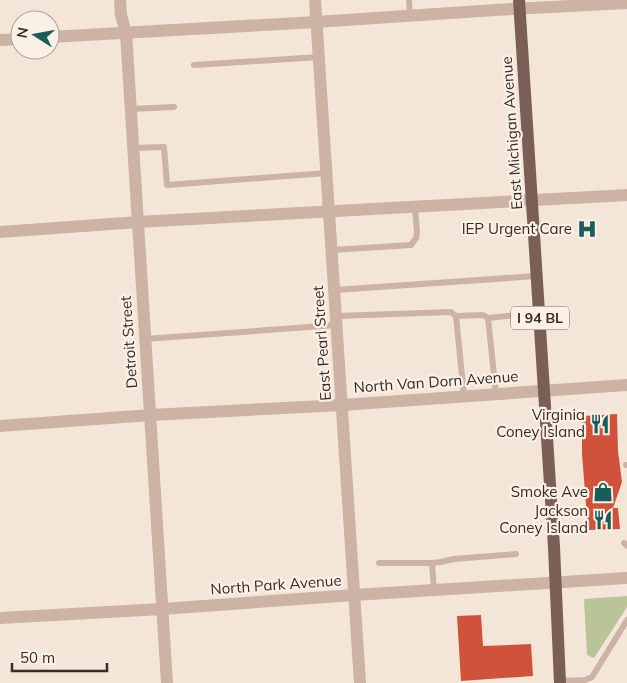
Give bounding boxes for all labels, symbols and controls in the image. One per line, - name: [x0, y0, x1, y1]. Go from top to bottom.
- north arrow: [10, 10, 60, 60]
- text: N: [12, 26, 32, 39]
- street label: East Michigan Avenue: [497, 56, 526, 210]
- hospital icon: IEP Urgent Care: [576, 218, 598, 240]
- place label: IEP Urgent Care: [462, 219, 572, 238]
- street label: East Pearl Street: [308, 285, 335, 401]
- street label: Detroit Street: [116, 295, 141, 389]
- road number: I 94 BL: [511, 306, 569, 330]
- street label: North Van Dorn Avenue: [353, 366, 519, 397]
- place label: Virginia Coney Island: [496, 405, 585, 441]
- restaurant icon: Virginia Coney Island: [589, 413, 611, 435]
- shop icon: Smoke Ave: [592, 481, 614, 503]
- place label: Smoke Ave: [511, 482, 588, 501]
- place label: Jackson Coney Island: [499, 501, 588, 537]
- restaurant icon: Jackson Coney Island: [592, 509, 614, 531]
- street label: North Park Avenue: [210, 570, 342, 599]
- scale bar: [12, 640, 108, 672]
- text: 50 m: [20, 648, 55, 667]

